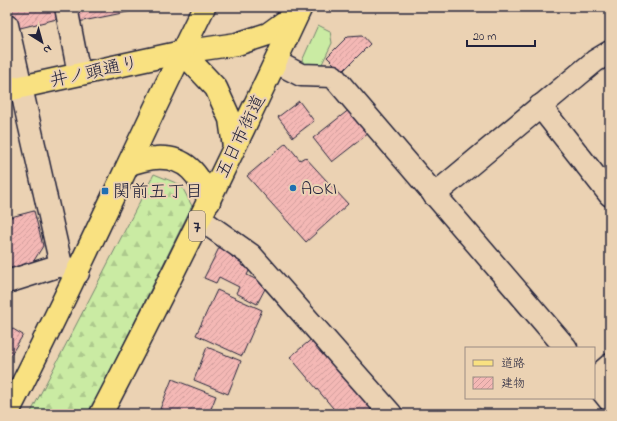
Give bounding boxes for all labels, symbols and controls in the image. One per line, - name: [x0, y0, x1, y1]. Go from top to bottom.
- north arrow: [22, 22, 62, 62]
- scale bar: [467, 22, 535, 48]
- text: 20 m: [473, 28, 496, 46]
- text: N: [40, 41, 55, 58]
- street label: 井ノ頭通り: [48, 51, 141, 95]
- street label: 五日市街道: [210, 91, 273, 183]
- place label: AOKI: [301, 177, 337, 203]
- place label: 関前五丁目: [113, 180, 203, 206]
- marker: AOKI: [288, 183, 298, 193]
- marker: 関前五丁目: [100, 186, 110, 196]
- road number: 7: [189, 211, 205, 241]
- legend: [465, 347, 595, 399]
- text: 道路: [501, 355, 525, 373]
- text: 建物: [501, 375, 525, 393]

